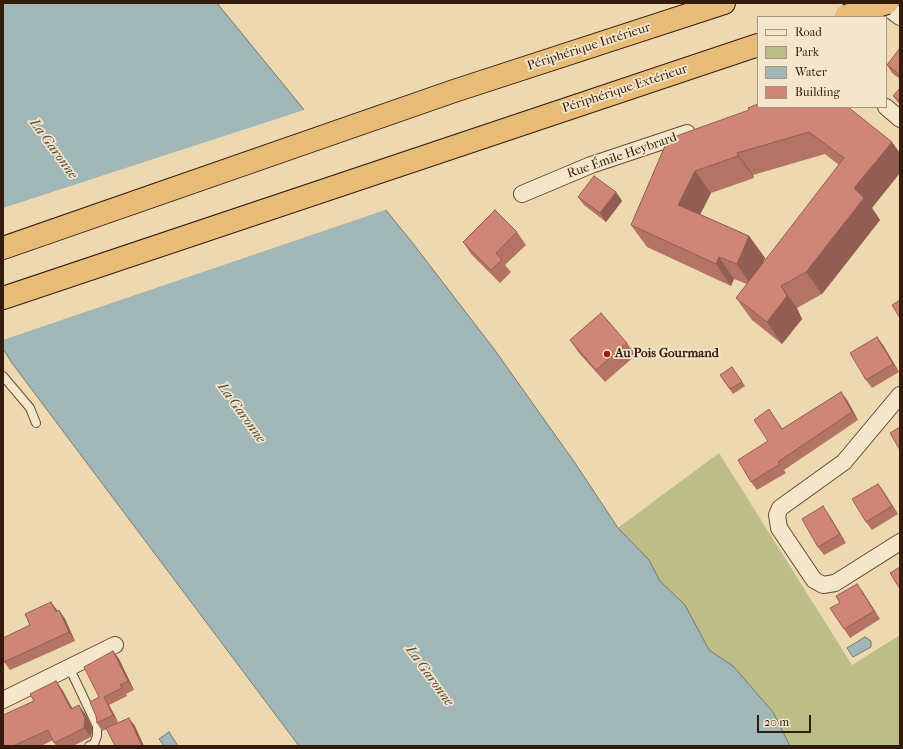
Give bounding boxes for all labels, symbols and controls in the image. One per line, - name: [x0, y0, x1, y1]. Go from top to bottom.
- legend: [757, 16, 887, 108]
- street label: Périphérique Intérieur: [525, 20, 653, 74]
- text: Road: [795, 25, 822, 39]
- text: Park: [795, 45, 819, 59]
- street label: Périphérique Extérieur: [560, 61, 690, 117]
- text: Water: [795, 65, 827, 79]
- text: Building: [795, 85, 840, 99]
- water label: La Garonne: [25, 116, 81, 182]
- street label: Rue Émile Heybrard: [565, 130, 679, 182]
- place label: Au Pois Gourmand: [615, 346, 719, 362]
- marker: Au Pois Gourmand: [602, 349, 612, 359]
- water label: La Garonne: [213, 380, 269, 446]
- water label: La Garonne: [401, 643, 457, 709]
- scale bar: [759, 707, 813, 733]
- text: 20 m: [764, 715, 789, 729]

